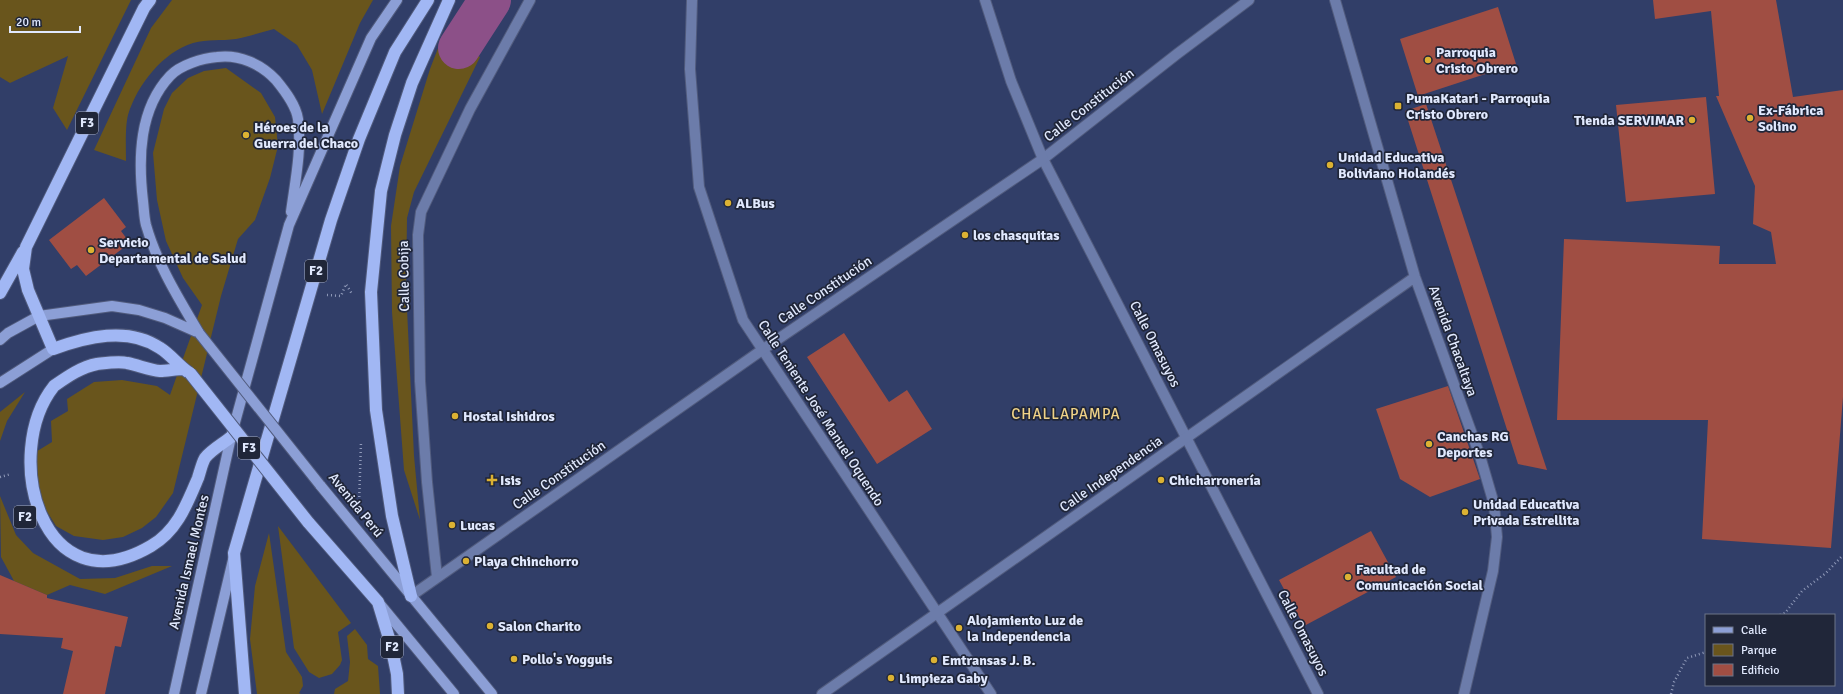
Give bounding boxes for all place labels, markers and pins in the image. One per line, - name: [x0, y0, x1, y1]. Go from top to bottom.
- place label: Parroquia Cristo Obrero: [1436, 44, 1518, 77]
- marker: Parroquia Cristo Obrero: [1423, 55, 1433, 65]
- place label: PumaKatari - Parroquia Cristo Obrero: [1406, 90, 1550, 123]
- marker: PumaKatari - Parroquia Cristo Obrero: [1393, 101, 1403, 111]
- place label: Ex-Fábrica Solino: [1758, 102, 1823, 135]
- place label: Tienda SERVIMAR: [1574, 112, 1684, 129]
- marker: Ex-Fábrica Solino: [1745, 113, 1755, 123]
- marker: Tienda SERVIMAR: [1687, 115, 1697, 125]
- place label: Héroes de la Guerra del Chaco: [254, 119, 358, 152]
- marker: Héroes de la Guerra del Chaco: [241, 130, 251, 140]
- place label: Unidad Educativa Boliviano Holandés: [1338, 149, 1455, 182]
- marker: Unidad Educativa Boliviano Holandés: [1325, 160, 1335, 170]
- place label: ALBus: [736, 195, 775, 212]
- marker: ALBus: [723, 198, 733, 208]
- place label: los chasquitas: [973, 227, 1059, 244]
- marker: los chasquitas: [960, 230, 970, 240]
- place label: Servicio Departamental de Salud: [99, 234, 247, 267]
- marker: Servicio Departamental de Salud: [86, 245, 96, 255]
- place label: Hostal Ishidros: [463, 408, 555, 425]
- marker: Hostal Ishidros: [450, 411, 460, 421]
- place label: Canchas RG Deportes: [1437, 428, 1509, 461]
- marker: Canchas RG Deportes: [1424, 439, 1434, 449]
- place label: Isis: [500, 472, 521, 489]
- place label: Chicharronería: [1169, 472, 1261, 489]
- marker: Isis: [487, 475, 497, 485]
- marker: Chicharronería: [1156, 475, 1166, 485]
- place label: Unidad Educativa Privada Estrellita: [1473, 496, 1580, 529]
- marker: Unidad Educativa Privada Estrellita: [1460, 507, 1470, 517]
- place label: Lucas: [460, 517, 495, 534]
- marker: Lucas: [447, 520, 457, 530]
- place label: Playa Chinchorro: [474, 553, 578, 570]
- marker: Playa Chinchorro: [461, 556, 471, 566]
- place label: Facultad de Comunicación Social: [1356, 561, 1484, 594]
- marker: Facultad de Comunicación Social: [1343, 572, 1353, 582]
- place label: Alojamiento Luz de la Independencia: [967, 612, 1083, 645]
- place label: Salon Charito: [498, 618, 581, 635]
- marker: Salon Charito: [485, 621, 495, 631]
- marker: Alojamiento Luz de la Independencia: [954, 623, 964, 633]
- place label: Pollo's Yogguis: [522, 651, 613, 668]
- place label: Emtransas J. B.: [942, 652, 1035, 669]
- marker: Pollo's Yogguis: [509, 654, 519, 664]
- marker: Emtransas J. B.: [929, 655, 939, 665]
- place label: Limpieza Gaby: [899, 670, 988, 687]
- marker: Limpieza Gaby: [886, 673, 896, 683]

